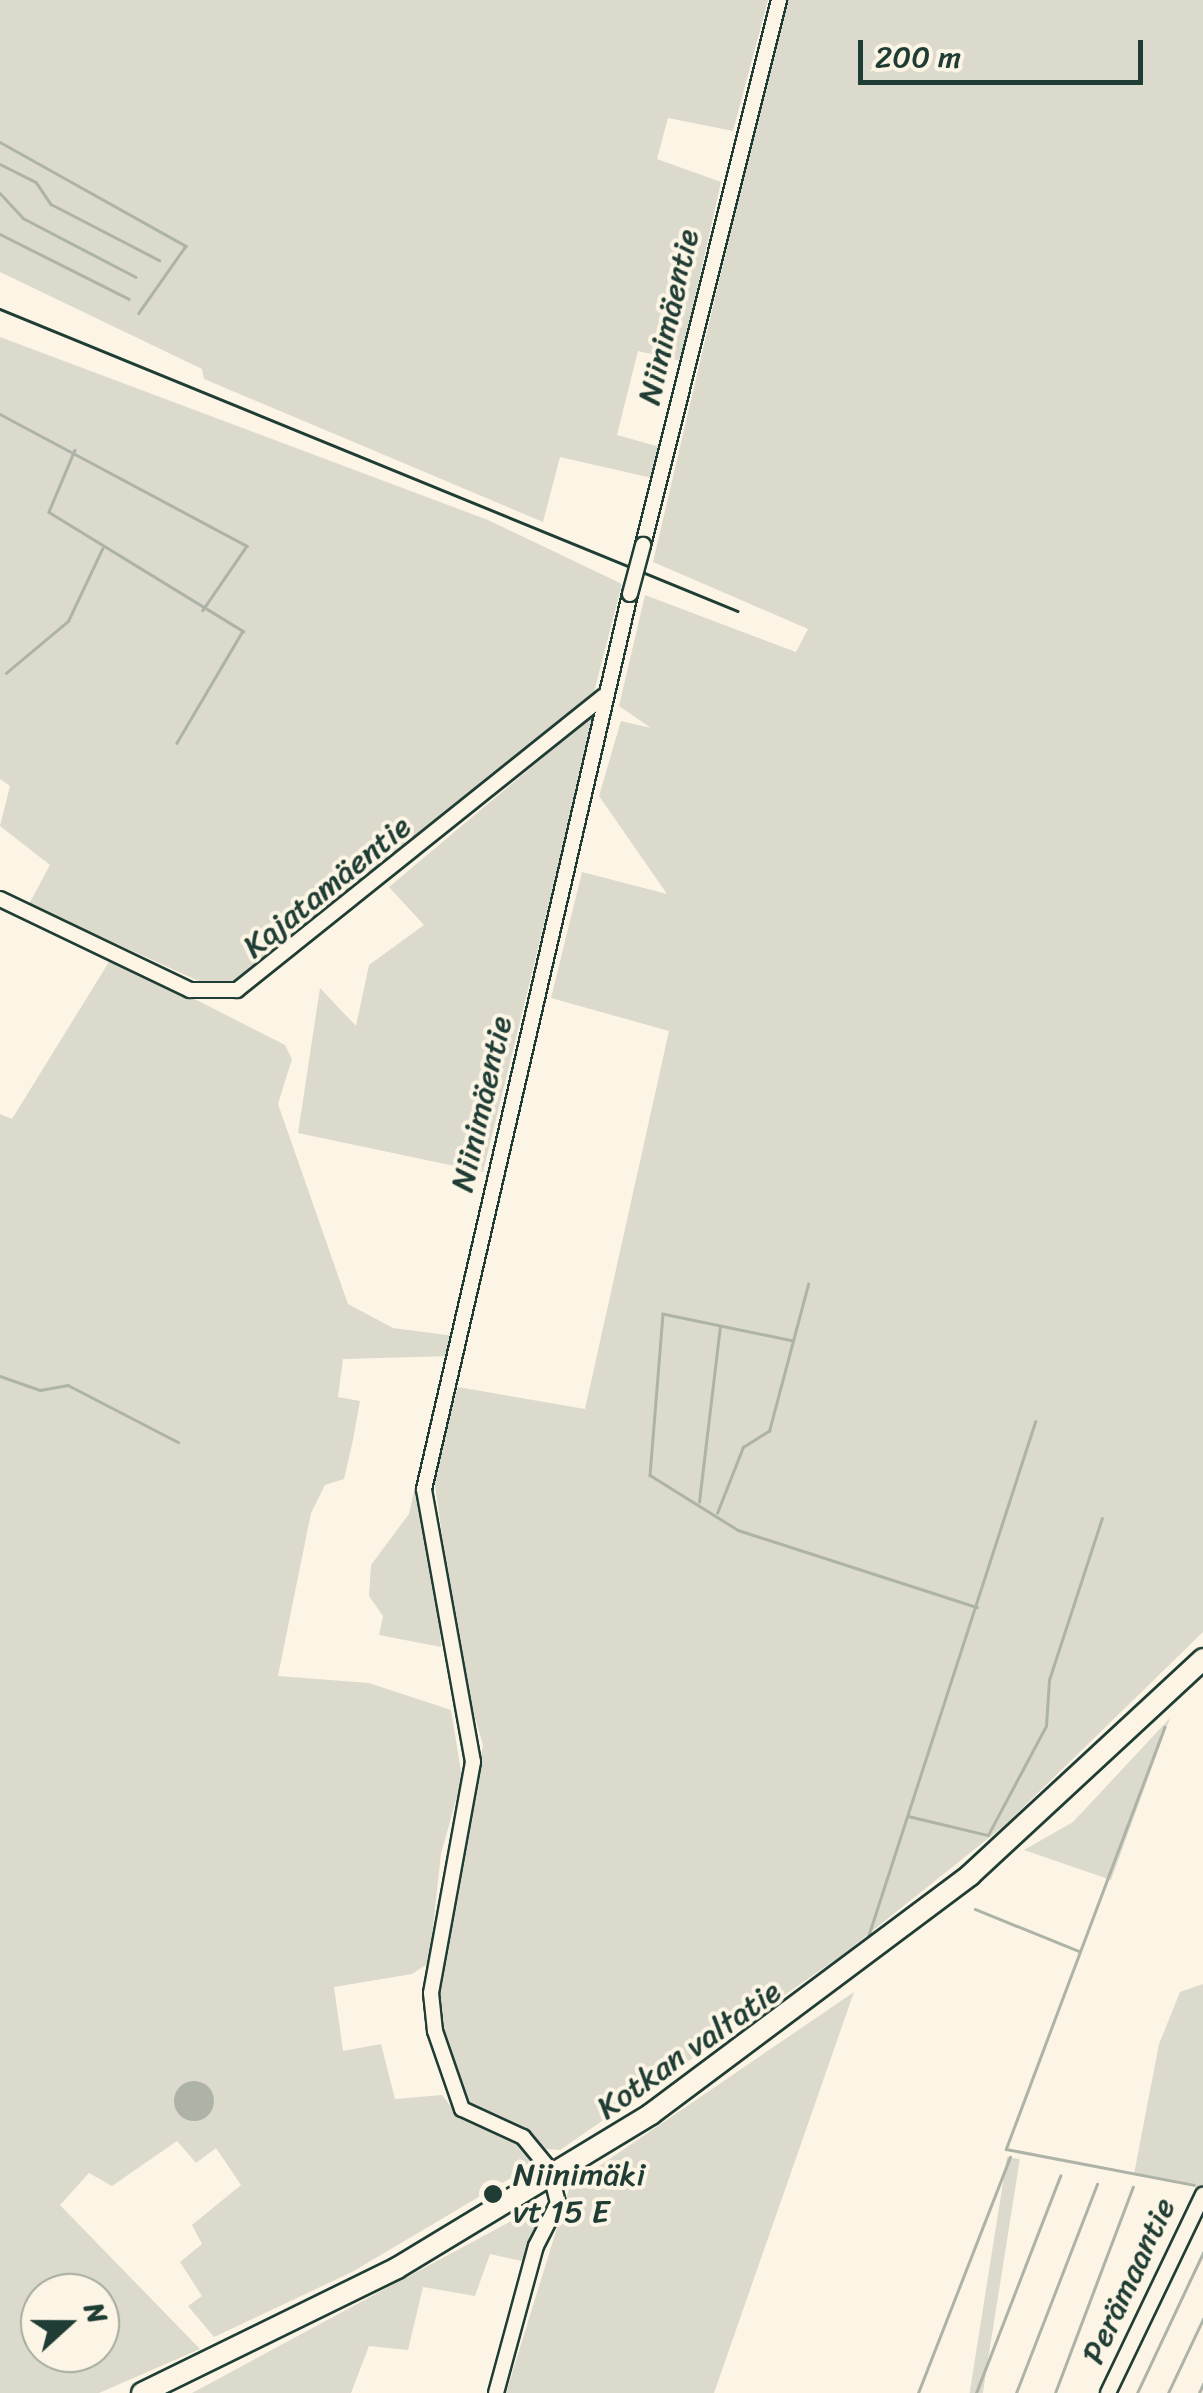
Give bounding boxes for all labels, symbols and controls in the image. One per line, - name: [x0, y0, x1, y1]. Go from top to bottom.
- scale bar: [863, 20, 1148, 82]
- text: 200 m: [875, 30, 961, 84]
- street label: Niinimäentie: [630, 226, 708, 408]
- street label: Kajatamäentie: [235, 808, 419, 966]
- street label: Niinimäentie: [443, 1013, 521, 1195]
- street label: Kotkan valtatie: [589, 1972, 789, 2128]
- place label: Niinimäki vt 15 E: [513, 2157, 645, 2232]
- marker: Niinimäki vt 15 E: [482, 2183, 504, 2205]
- street label: Perämaantie: [1074, 2192, 1184, 2370]
- north arrow: [20, 2273, 120, 2373]
- text: N: [70, 2295, 123, 2331]

